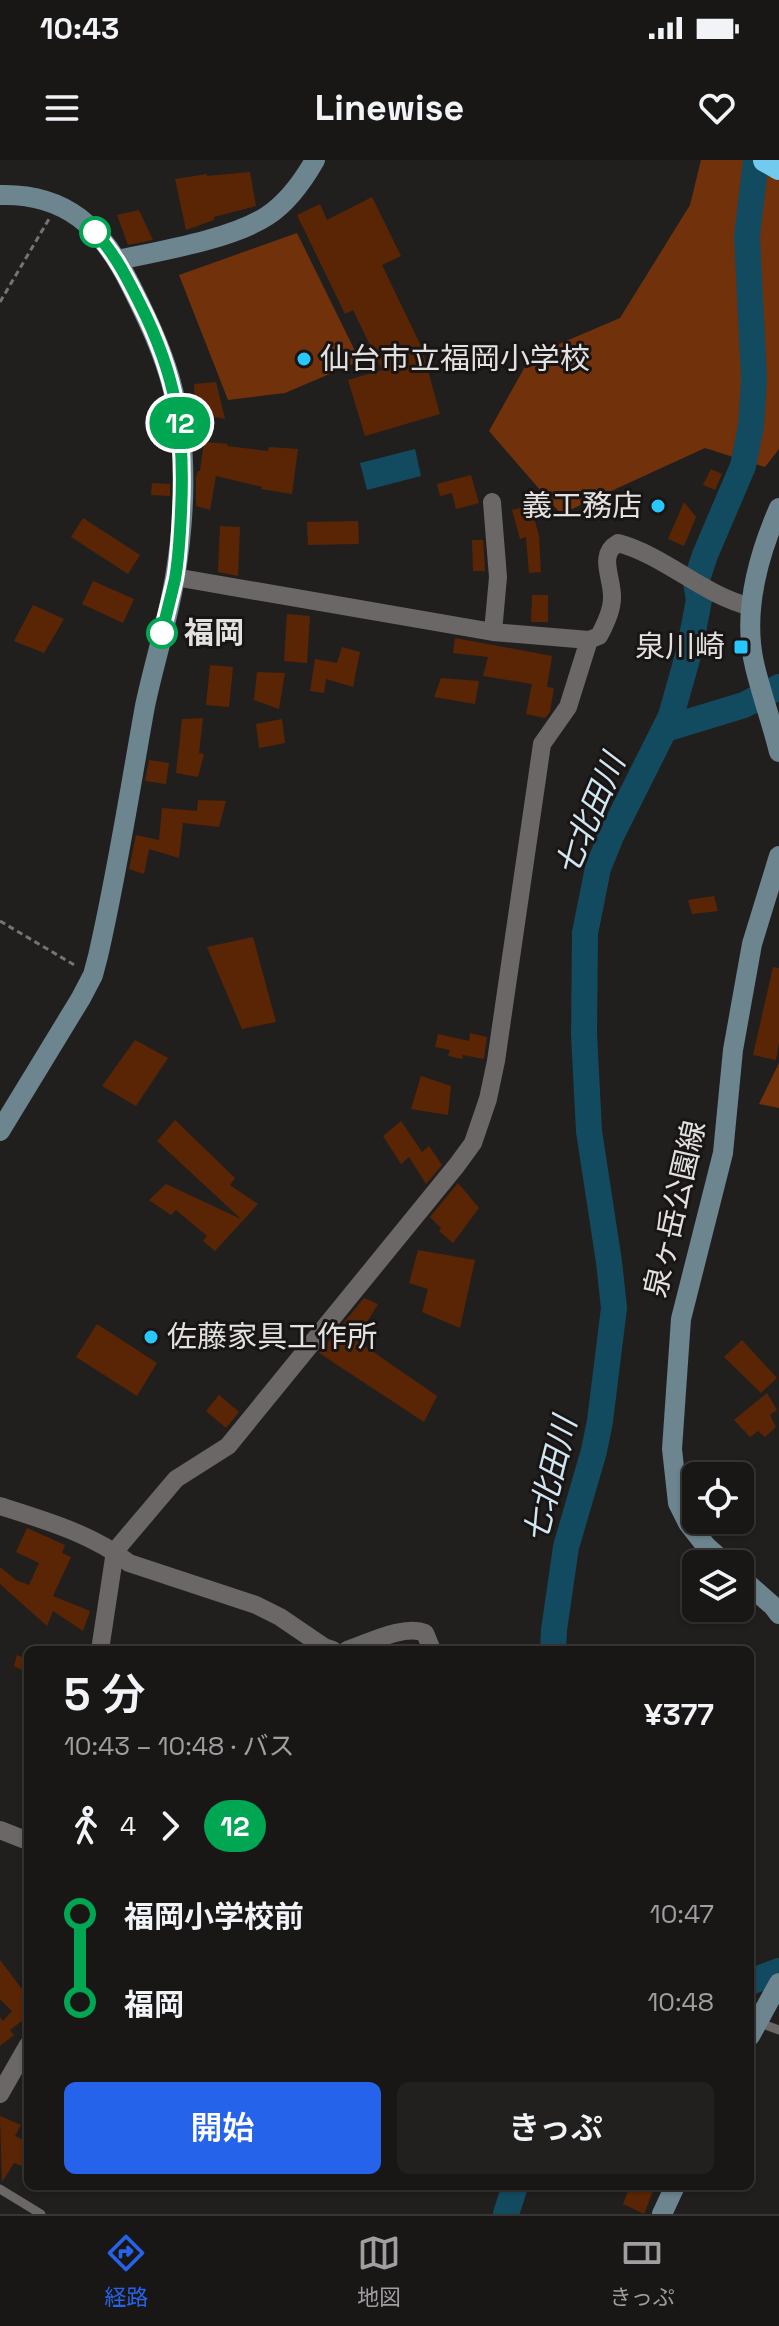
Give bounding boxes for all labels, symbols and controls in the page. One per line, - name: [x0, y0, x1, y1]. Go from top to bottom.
- text: 10:43: [40, 9, 119, 48]
- text: Linewise: [315, 85, 464, 131]
- icon: menu: [40, 86, 84, 130]
- icon: heart: [695, 86, 739, 130]
- unlabelled marker: [80, 217, 110, 247]
- place label: 仙台市立福岡小学校: [320, 339, 590, 378]
- marker: 仙台市立福岡小学校: [295, 350, 313, 368]
- line badge: 12: [144, 397, 216, 449]
- text: 12: [165, 405, 195, 441]
- place label: 義工務店: [522, 486, 642, 525]
- marker: 義工務店: [649, 497, 667, 515]
- place label: 福岡: [184, 613, 244, 652]
- marker: 福岡: [147, 618, 177, 648]
- place label: 泉川崎: [635, 627, 725, 666]
- marker: 泉川崎: [732, 638, 750, 656]
- water label: 七北田川: [547, 746, 635, 882]
- street label: 泉ヶ岳公園線: [635, 1117, 714, 1301]
- place label: 佐藤家具工作所: [167, 1317, 377, 1356]
- marker: 佐藤家具工作所: [142, 1328, 160, 1346]
- water label: 七北田川: [515, 1410, 586, 1547]
- map controls: [682, 1462, 754, 1622]
- button: locate: [682, 1462, 754, 1534]
- button: layers: [682, 1550, 754, 1622]
- text: 5 分: [64, 1667, 146, 1723]
- text: ¥377: [644, 1695, 714, 1734]
- text: 10:43 – 10:48 · バス: [64, 1729, 295, 1763]
- icon: walk: [64, 1804, 108, 1848]
- icon: forward: [148, 1804, 192, 1848]
- text: 12: [220, 1808, 250, 1844]
- text: 4: [120, 1809, 136, 1843]
- text: 福岡小学校前: [124, 1897, 304, 1936]
- text: 10:47: [650, 1897, 714, 1931]
- text: 福岡: [124, 1985, 184, 2024]
- text: 10:48: [647, 1985, 714, 2019]
- button: 開始: [64, 2082, 381, 2174]
- button: きっぷ: [397, 2082, 714, 2174]
- tab: 経路: [104, 2231, 148, 2311]
- tab: 地図: [357, 2231, 401, 2311]
- tab: きっぷ: [610, 2231, 675, 2311]

